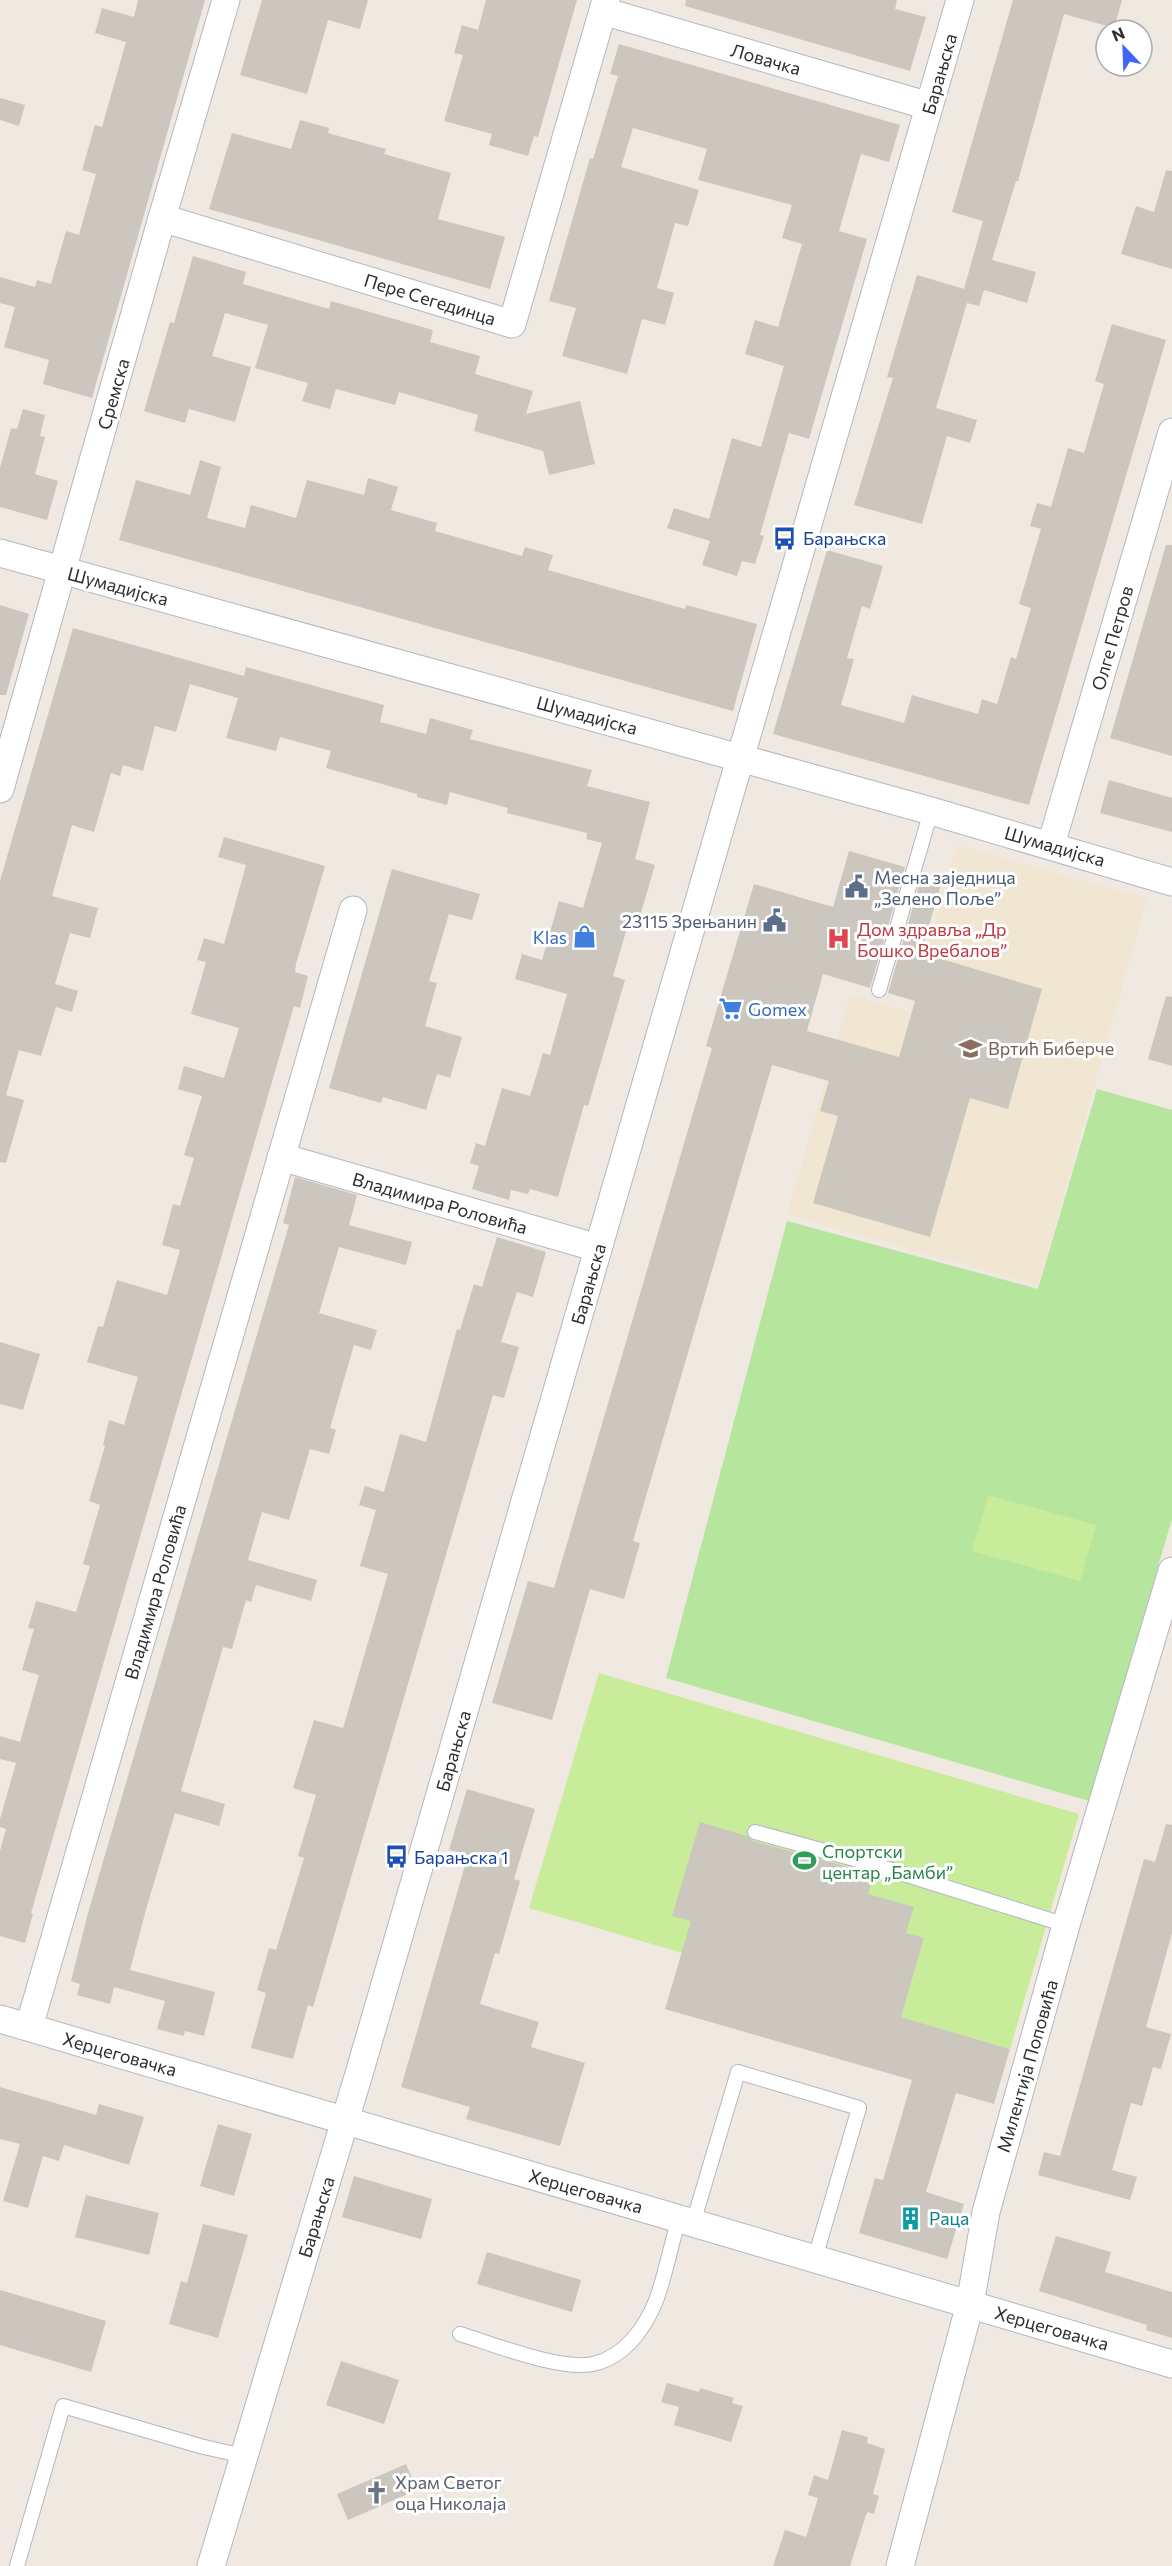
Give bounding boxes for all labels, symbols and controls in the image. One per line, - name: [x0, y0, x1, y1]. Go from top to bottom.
- north arrow: [1094, 18, 1154, 78]
- text: N: [1109, 23, 1127, 45]
- street label: Барањска: [917, 31, 961, 117]
- street label: Ловачка: [729, 39, 803, 79]
- street label: Пере Сегединца: [362, 269, 498, 329]
- street label: Сремска: [92, 356, 134, 432]
- bus stop icon: Барањска: [772, 525, 798, 551]
- place label: Барањска: [803, 527, 886, 549]
- street label: Шумадијска: [65, 562, 171, 610]
- street label: Олге Петров: [1087, 583, 1137, 693]
- street label: Шумадијска: [534, 691, 640, 739]
- street label: Шумадијска: [1002, 821, 1108, 871]
- place label: Месна заједница „Зелено Поље”: [874, 866, 1016, 909]
- public building icon: Месна заједница „Зелено Поље”: [843, 874, 869, 900]
- public building icon: 23115 Зрењанин: [762, 908, 788, 934]
- place label: 23115 Зрењанин: [622, 910, 757, 932]
- place label: Дом здравља „Др Бошко Вребалов”: [857, 918, 1007, 961]
- shop icon: Klas: [572, 924, 598, 950]
- place label: Klas: [533, 926, 567, 948]
- hospital icon: Дом здравља „Др Бошко Вребалов”: [826, 926, 852, 952]
- supermarket icon: Gomex: [717, 996, 743, 1022]
- place label: Gomex: [748, 998, 807, 1020]
- school or university icon: Вртић Биберче: [957, 1035, 983, 1061]
- place label: Вртић Биберче: [988, 1037, 1114, 1059]
- street label: Владимира Роловића: [350, 1167, 530, 1239]
- street label: Барањска: [566, 1241, 610, 1327]
- street label: Владимира Роловића: [119, 1502, 191, 1682]
- street label: Барањска: [431, 1708, 475, 1794]
- place label: Спортски центар „Бамби”: [822, 1840, 953, 1883]
- bus stop icon: Барањска 1: [383, 1844, 409, 1870]
- place label: Барањска 1: [414, 1846, 509, 1868]
- sports icon: Спортски центар „Бамби”: [791, 1848, 817, 1874]
- street label: Милентија Поповића: [992, 1977, 1062, 2155]
- street label: Херцеговачка: [61, 2027, 179, 2081]
- street label: Херцеговачка: [527, 2164, 645, 2218]
- street label: Барањска: [293, 2174, 339, 2260]
- building icon: Раца: [898, 2205, 924, 2231]
- place label: Раца: [929, 2207, 969, 2229]
- street label: Херцеговачка: [993, 2301, 1111, 2355]
- place label: Храм Светог оца Николаја: [395, 2471, 506, 2514]
- church icon: Храм Светог оца Николаја: [364, 2479, 390, 2505]

